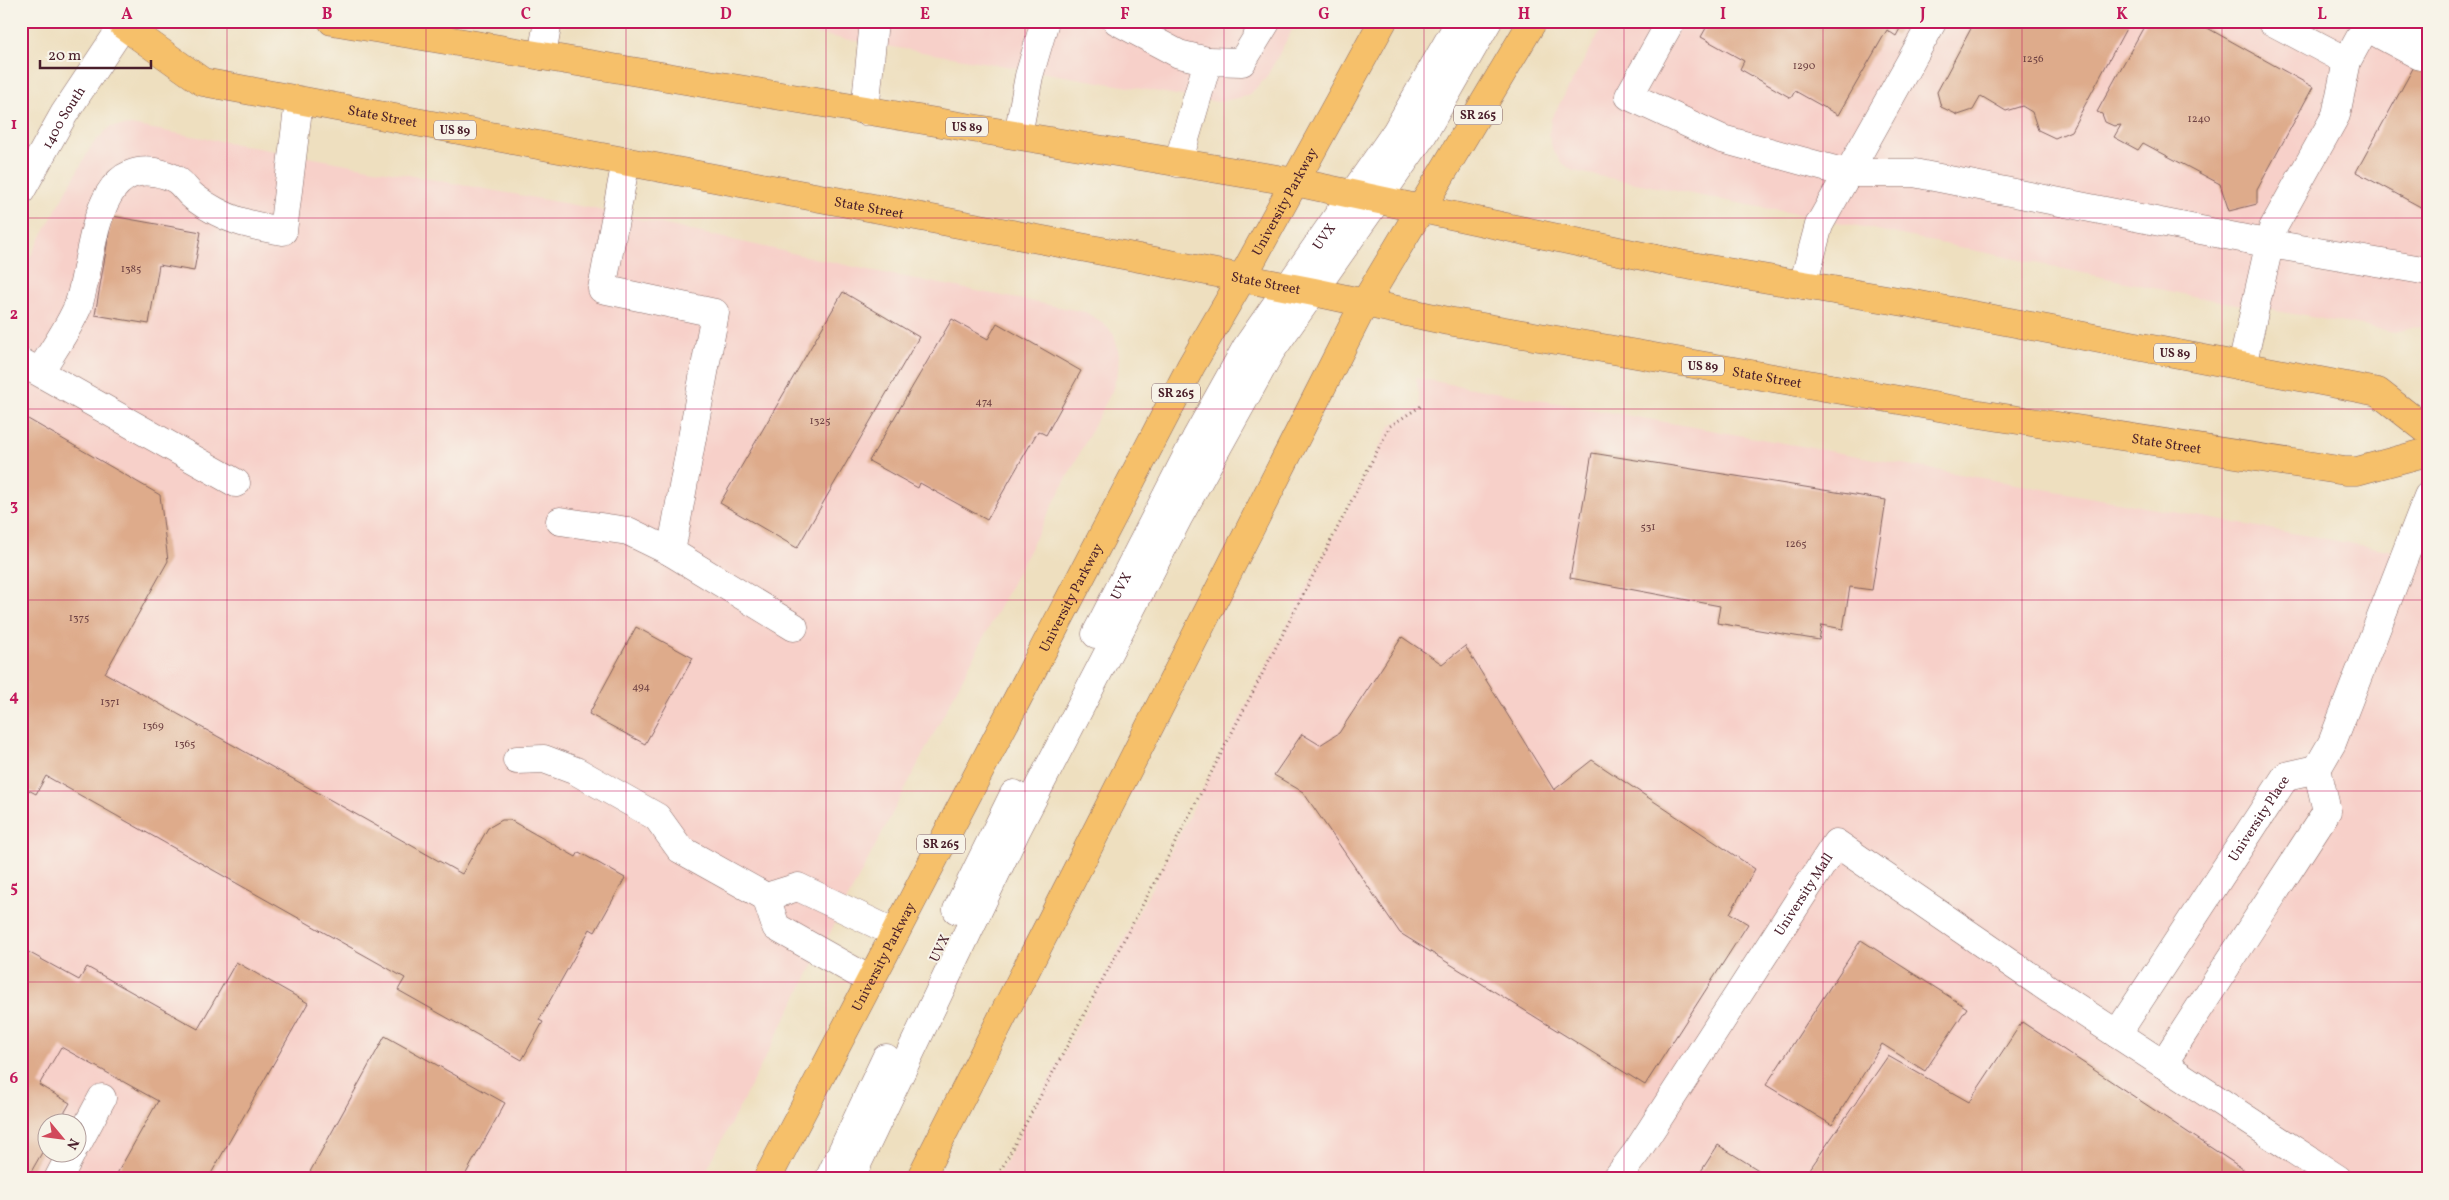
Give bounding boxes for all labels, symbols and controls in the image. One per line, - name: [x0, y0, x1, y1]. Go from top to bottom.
- text: A: [121, 4, 133, 26]
- text: B: [322, 4, 333, 26]
- text: C: [521, 4, 531, 26]
- text: D: [720, 4, 732, 26]
- text: E: [920, 4, 930, 26]
- text: F: [1120, 4, 1130, 26]
- text: G: [1318, 4, 1330, 26]
- text: H: [1518, 4, 1530, 26]
- text: I: [1720, 4, 1726, 26]
- text: J: [1919, 4, 1926, 26]
- text: K: [2116, 4, 2128, 26]
- text: L: [2317, 4, 2327, 26]
- scale bar: [40, 38, 151, 70]
- text: 20 m: [48, 46, 81, 67]
- house number: 1256: [2022, 52, 2044, 67]
- house number: 1290: [1793, 59, 1816, 74]
- street label: 1400 South: [38, 83, 91, 153]
- street label: State Street: [346, 101, 419, 133]
- road number: SR 265: [1454, 106, 1502, 124]
- house number: 1240: [2188, 112, 2211, 127]
- text: 1: [11, 114, 17, 136]
- road number: US 89: [946, 118, 988, 136]
- road number: US 89: [434, 120, 476, 140]
- street label: University Parkway: [1248, 144, 1323, 260]
- street label: State Street: [832, 193, 905, 225]
- street label: UVX: [1309, 220, 1341, 254]
- house number: 1385: [121, 262, 141, 277]
- street label: State Street: [1229, 268, 1302, 300]
- text: 2: [10, 304, 18, 326]
- road number: US 89: [2154, 343, 2196, 362]
- road number: US 89: [1682, 356, 1724, 376]
- street label: State Street: [1731, 363, 1803, 394]
- road number: SR 265: [1152, 383, 1200, 402]
- house number: 474: [975, 395, 993, 410]
- house number: 1325: [809, 414, 831, 429]
- street label: State Street: [2130, 430, 2203, 459]
- text: 3: [10, 495, 18, 517]
- house number: 531: [1640, 520, 1656, 535]
- house number: 1265: [1785, 537, 1807, 552]
- street label: University Parkway: [1035, 540, 1108, 656]
- street label: UVX: [1107, 570, 1137, 604]
- house number: 1375: [69, 611, 89, 626]
- house number: 494: [632, 680, 651, 695]
- text: 4: [9, 686, 19, 708]
- house number: 1371: [100, 695, 120, 710]
- house number: 1369: [142, 719, 164, 734]
- house number: 1365: [175, 737, 195, 752]
- street label: University Place: [2225, 772, 2295, 866]
- road number: SR 265: [917, 834, 965, 854]
- street label: University Mall: [1771, 850, 1838, 940]
- text: 5: [10, 877, 18, 899]
- street label: University Parkway: [848, 899, 921, 1015]
- street label: UVX: [926, 932, 955, 966]
- text: 6: [10, 1068, 19, 1090]
- north arrow: [38, 1112, 88, 1162]
- text: N: [61, 1135, 83, 1153]

